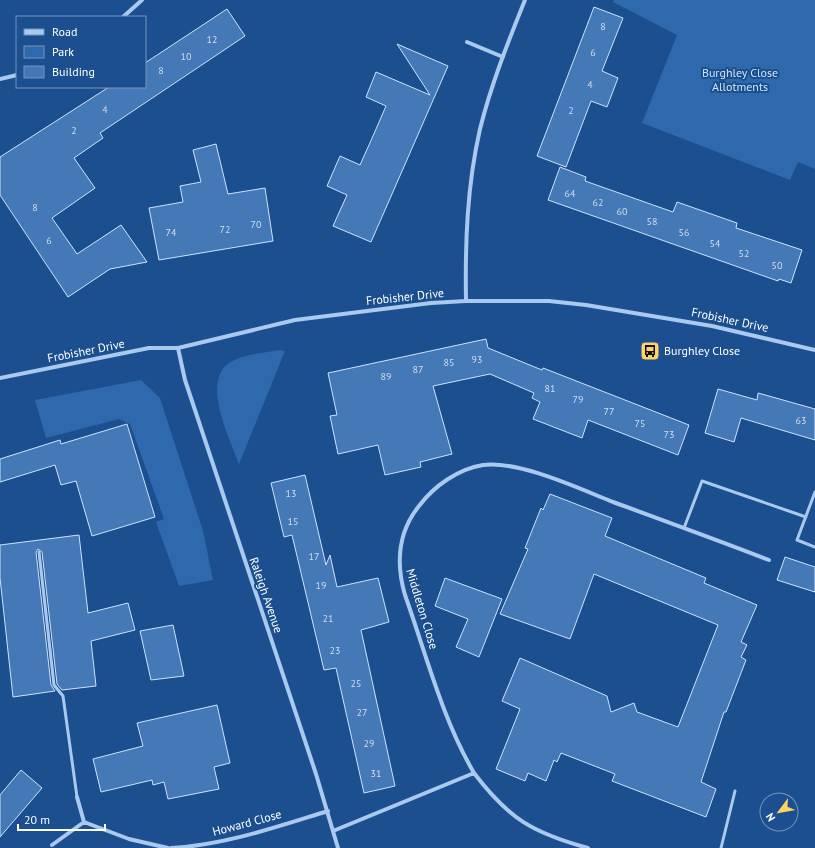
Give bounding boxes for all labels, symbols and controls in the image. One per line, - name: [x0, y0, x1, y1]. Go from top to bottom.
- legend: [16, 16, 146, 88]
- house number: 8: [600, 20, 606, 33]
- text: Road: [52, 24, 77, 39]
- house number: 12: [207, 33, 217, 46]
- text: Park: [52, 44, 74, 59]
- house number: 6: [590, 46, 596, 59]
- house number: 10: [181, 50, 192, 63]
- text: Building: [52, 64, 95, 79]
- house number: 8: [158, 64, 164, 77]
- park label: Burghley Close Allotments: [702, 65, 778, 94]
- house number: 4: [587, 78, 593, 91]
- house number: 4: [102, 103, 108, 116]
- house number: 2: [568, 104, 574, 117]
- house number: 2: [71, 124, 77, 137]
- house number: 64: [565, 187, 576, 200]
- house number: 62: [593, 196, 603, 209]
- house number: 8: [32, 201, 38, 214]
- house number: 60: [617, 205, 628, 218]
- house number: 58: [647, 215, 657, 228]
- house number: 70: [251, 218, 262, 231]
- house number: 72: [220, 223, 230, 236]
- house number: 74: [166, 226, 177, 239]
- house number: 56: [679, 226, 689, 239]
- house number: 6: [46, 234, 52, 247]
- house number: 54: [710, 237, 721, 250]
- house number: 52: [739, 247, 749, 260]
- house number: 50: [772, 259, 783, 272]
- street label: Frobisher Drive: [365, 285, 445, 308]
- street label: Frobisher Drive: [690, 304, 770, 335]
- street label: Frobisher Drive: [46, 336, 126, 365]
- bus stop icon: Burghley Close: [639, 340, 661, 362]
- place label: Burghley Close: [664, 343, 740, 358]
- house number: 93: [472, 353, 482, 366]
- house number: 85: [444, 356, 454, 369]
- house number: 87: [413, 363, 423, 376]
- house number: 89: [381, 370, 391, 383]
- house number: 81: [545, 382, 555, 395]
- house number: 79: [573, 393, 583, 406]
- house number: 77: [604, 405, 614, 418]
- house number: 63: [796, 414, 806, 427]
- house number: 75: [635, 417, 645, 430]
- house number: 73: [664, 428, 674, 441]
- house number: 13: [286, 487, 296, 500]
- house number: 15: [288, 515, 298, 528]
- house number: 17: [309, 550, 319, 563]
- street label: Raleigh Avenue: [247, 555, 286, 635]
- street label: Middleton Close: [403, 567, 442, 651]
- house number: 19: [316, 579, 326, 592]
- house number: 21: [323, 612, 333, 625]
- house number: 23: [330, 644, 340, 657]
- house number: 25: [351, 677, 361, 690]
- house number: 27: [357, 706, 367, 719]
- house number: 29: [364, 737, 374, 750]
- house number: 31: [371, 767, 381, 780]
- north arrow: [759, 792, 799, 832]
- scale bar: [18, 806, 105, 832]
- street label: Howard Close: [211, 806, 283, 839]
- text: N: [763, 811, 778, 824]
- text: 20 m: [24, 812, 50, 827]

